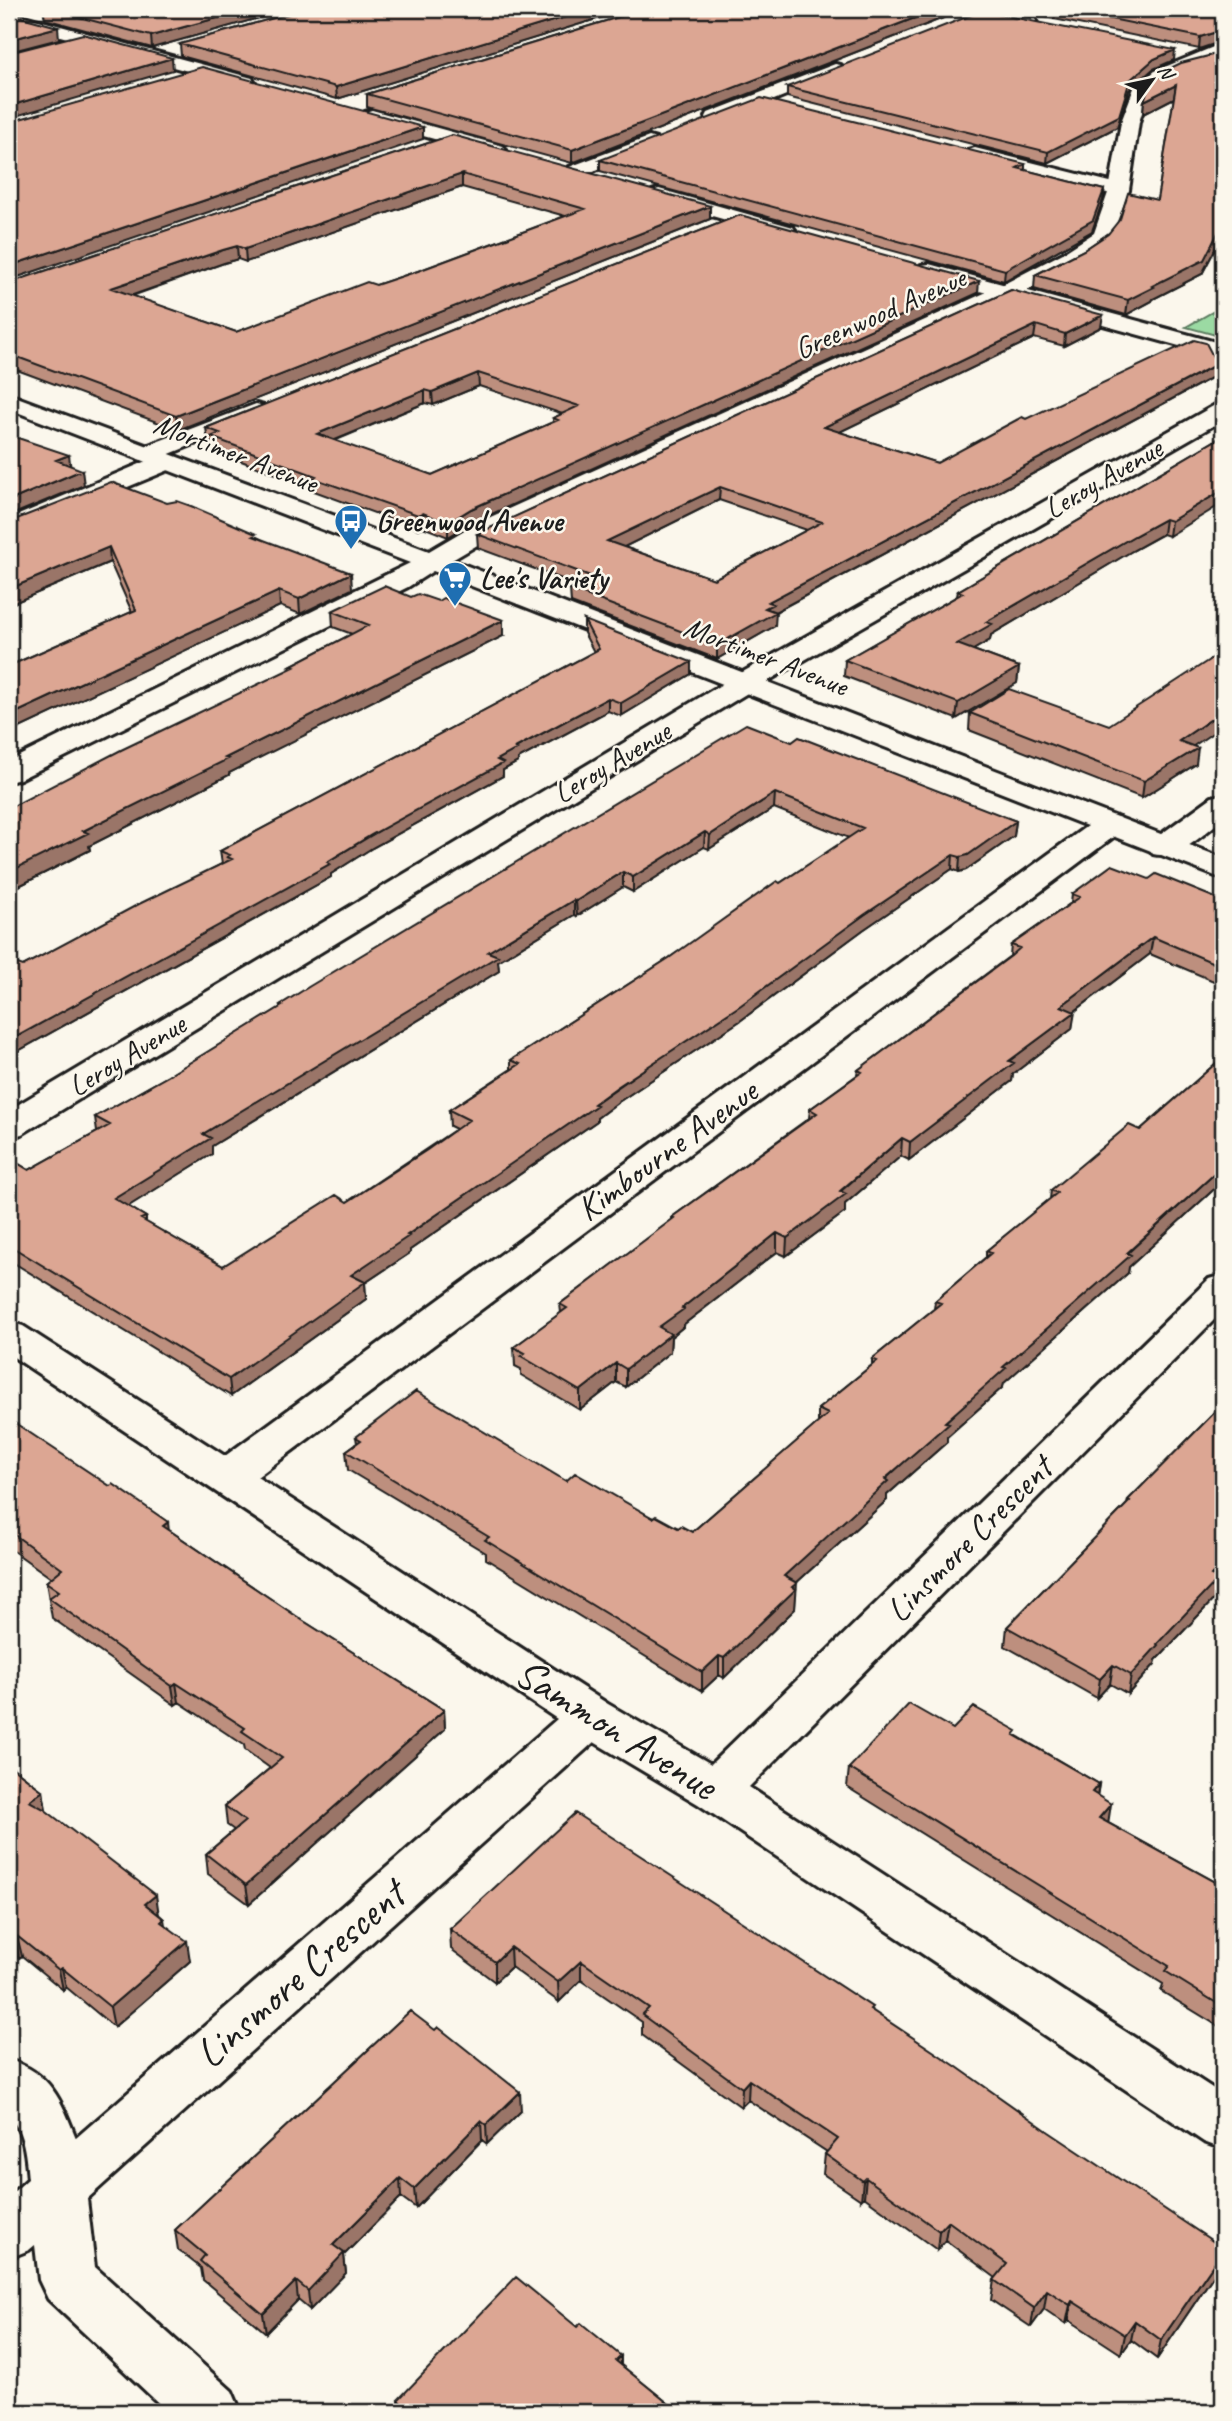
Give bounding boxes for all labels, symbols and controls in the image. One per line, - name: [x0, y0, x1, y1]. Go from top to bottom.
- north arrow: [1116, 46, 1186, 116]
- text: N: [1152, 60, 1180, 85]
- street label: Greenwood Avenue: [789, 257, 973, 368]
- street label: Mortimer Avenue: [149, 404, 325, 502]
- street label: Leroy Avenue: [1037, 428, 1171, 527]
- bus stop icon: Greenwood Avenue: [332, 502, 370, 551]
- place label: Greenwood Avenue: [376, 502, 565, 540]
- supermarket icon: Lee's Variety: [436, 559, 474, 608]
- place label: Lee's Variety: [480, 559, 610, 597]
- street label: Mortimer Avenue: [679, 607, 855, 705]
- street label: Leroy Avenue: [546, 711, 680, 812]
- street label: Leroy Avenue: [61, 1004, 195, 1105]
- street label: Kimbourne Avenue: [568, 1068, 769, 1231]
- street label: Linsmore Crescent: [876, 1443, 1065, 1632]
- street label: Sammon Avenue: [505, 1646, 729, 1813]
- street label: Linsmore Crescent: [184, 1865, 420, 2080]

